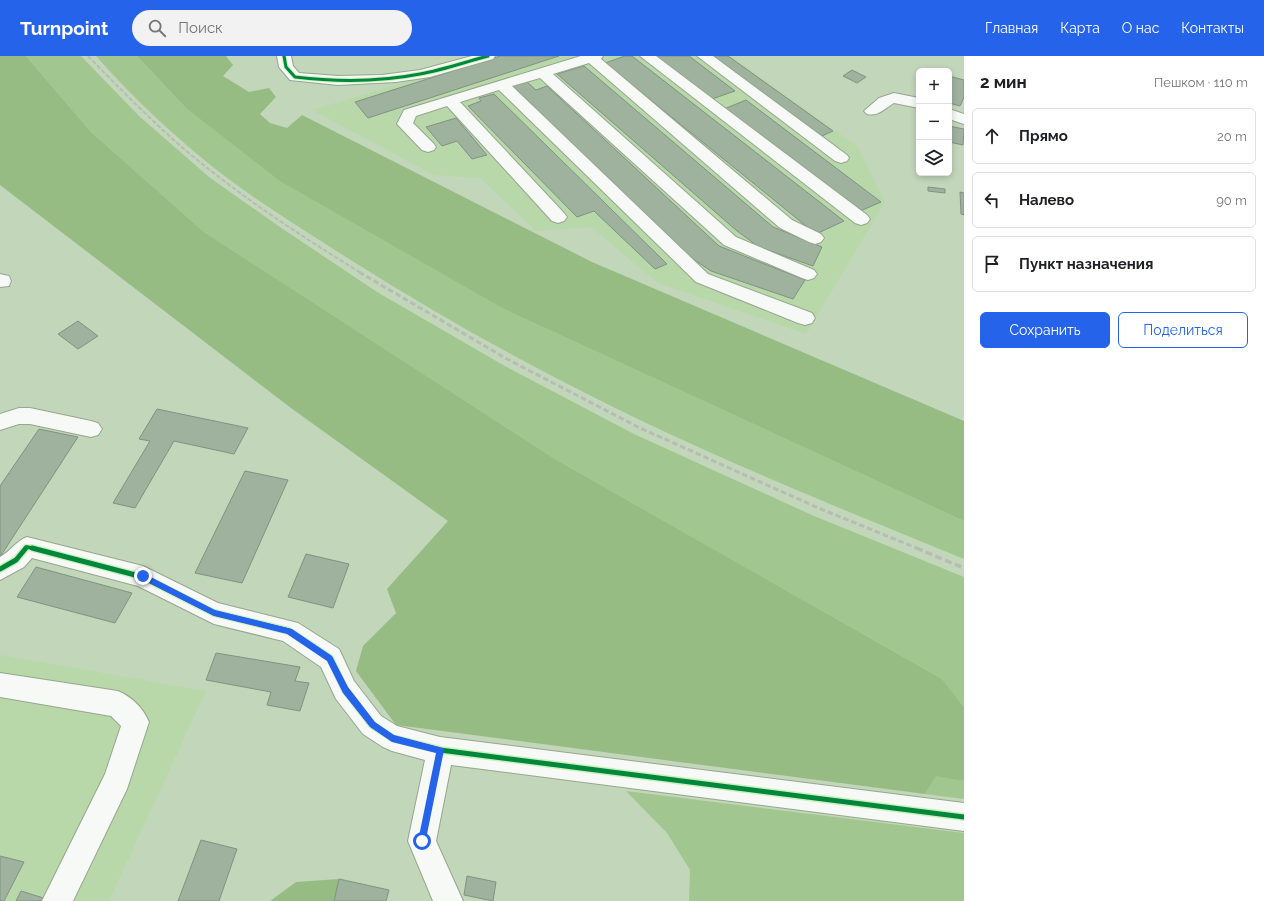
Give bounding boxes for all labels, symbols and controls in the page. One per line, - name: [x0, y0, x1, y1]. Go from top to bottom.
- search box: [132, 10, 412, 46]
- text: Turnpoint: [20, 17, 108, 39]
- icon: search: [146, 17, 168, 39]
- text: Поиск: [178, 19, 223, 37]
- text: Главная: [985, 20, 1038, 36]
- text: Карта: [1060, 20, 1100, 36]
- text: О нас: [1122, 20, 1159, 36]
- text: Контакты: [1181, 20, 1244, 36]
- map controls: [916, 68, 952, 176]
- button: +: [916, 68, 952, 104]
- text: 2 мин: [980, 72, 1027, 92]
- text: Пешком · 110 m: [1154, 75, 1248, 90]
- button: −: [916, 104, 952, 140]
- icon: ahead: [981, 125, 1003, 147]
- text: Прямо: [1019, 127, 1068, 145]
- text: 20 m: [1217, 129, 1247, 144]
- button: layers: [916, 140, 952, 176]
- icon: left: [981, 189, 1003, 211]
- text: Налево: [1019, 191, 1074, 209]
- text: 90 m: [1216, 193, 1247, 208]
- icon: arrive: [981, 253, 1003, 275]
- text: Пункт назначения: [1019, 255, 1153, 273]
- button: Сохранить: [980, 312, 1110, 348]
- button: Поделиться: [1118, 312, 1248, 348]
- route end: [134, 567, 152, 585]
- route start: [413, 832, 431, 850]

